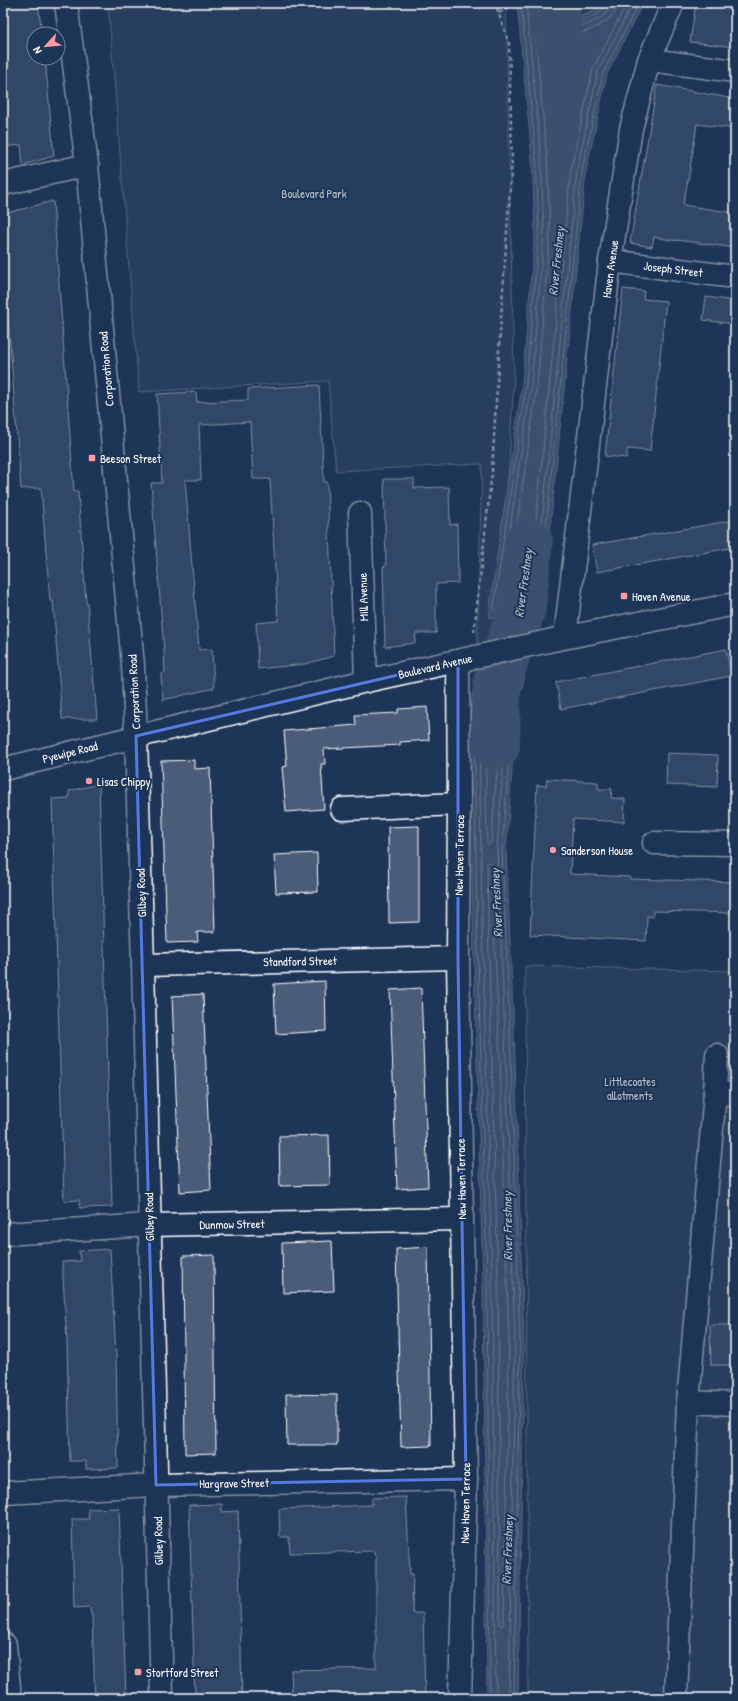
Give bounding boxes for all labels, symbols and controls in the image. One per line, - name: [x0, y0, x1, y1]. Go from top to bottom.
- north arrow: [26, 26, 66, 66]
- text: N: [29, 45, 45, 56]
- park label: Boulevard Park: [281, 185, 347, 202]
- water label: River Freshney: [543, 224, 569, 296]
- street label: Haven Avenue: [598, 239, 623, 299]
- street label: Joseph Street: [642, 257, 704, 281]
- street label: Corporation Road: [94, 331, 118, 407]
- place label: Beeson Street: [100, 450, 162, 467]
- marker: Beeson Street: [87, 453, 97, 463]
- water label: River Freshney: [509, 546, 537, 619]
- street label: Mill Avenue: [354, 572, 372, 621]
- place label: Haven Avenue: [632, 588, 691, 605]
- marker: Haven Avenue: [619, 591, 629, 601]
- street label: Boulevard Avenue: [396, 649, 474, 683]
- street label: Corporation Road: [124, 654, 144, 730]
- street label: Pyewipe Road: [41, 737, 100, 767]
- place label: Lisas Chippy: [97, 773, 151, 790]
- marker: Lisas Chippy: [84, 776, 94, 786]
- street label: New Haven Terrace: [450, 814, 468, 896]
- place label: Sanderson House: [561, 842, 633, 859]
- marker: Sanderson House: [548, 845, 558, 855]
- water label: River Freshney: [485, 866, 507, 938]
- street label: Gilbey Road: [132, 868, 150, 918]
- street label: Standford Street: [263, 952, 338, 970]
- park label: Littlecoates allotments: [604, 1073, 656, 1104]
- street label: New Haven Terrace: [452, 1138, 470, 1220]
- water label: River Freshney: [497, 1190, 517, 1261]
- street label: Gilbey Road: [140, 1192, 158, 1242]
- street label: Dunmow Street: [199, 1215, 266, 1233]
- street label: New Haven Terrace: [456, 1462, 474, 1544]
- street label: Hargrave Street: [199, 1474, 270, 1492]
- water label: River Freshney: [497, 1514, 517, 1585]
- street label: Gilbey Road: [149, 1516, 167, 1566]
- place label: Stortford Street: [146, 1664, 219, 1681]
- marker: Stortford Street: [133, 1667, 143, 1677]

